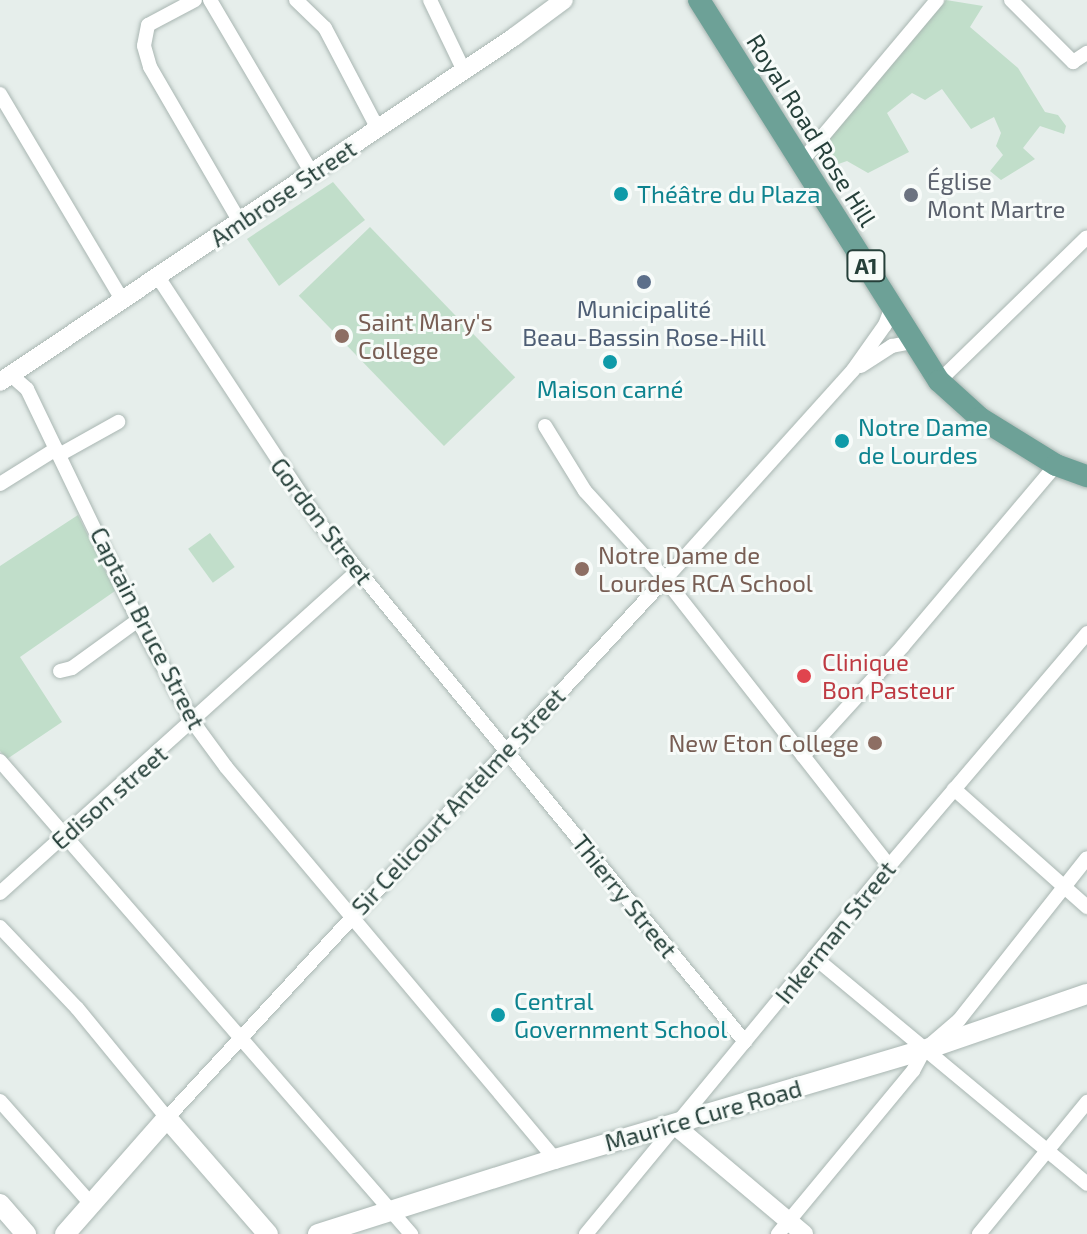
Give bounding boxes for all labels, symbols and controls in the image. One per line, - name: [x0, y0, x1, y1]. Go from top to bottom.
- street label: Royal Road Rose Hill: [741, 28, 883, 232]
- street label: Ambrose Street: [205, 134, 361, 252]
- place label: Église Mont Martre: [927, 167, 1065, 223]
- place label: Théâtre du Plaza: [637, 180, 820, 208]
- marker: Théâtre du Plaza: [612, 185, 630, 203]
- marker: Église Mont Martre: [902, 186, 920, 204]
- road number: A1: [846, 248, 886, 284]
- marker: Municipalité Beau-Bassin Rose-Hill: [635, 273, 653, 291]
- place label: Municipalité Beau-Bassin Rose-Hill: [522, 295, 766, 351]
- place label: Saint Mary's College: [358, 308, 493, 364]
- marker: Saint Mary's College: [333, 327, 351, 345]
- marker: Maison carné: [601, 353, 619, 371]
- place label: Maison carné: [537, 375, 683, 403]
- place label: Notre Dame de Lourdes: [858, 413, 988, 469]
- marker: Notre Dame de Lourdes: [833, 432, 851, 450]
- street label: Gordon Street: [265, 452, 379, 590]
- street label: Captain Bruce Street: [85, 522, 211, 734]
- place label: Notre Dame de Lourdes RCA School: [598, 541, 813, 597]
- marker: Notre Dame de Lourdes RCA School: [573, 560, 591, 578]
- place label: Clinique Bon Pasteur: [822, 648, 955, 704]
- marker: Clinique Bon Pasteur: [793, 665, 815, 687]
- street label: Sir Celicourt Antelme Street: [345, 681, 571, 921]
- place label: New Eton College: [668, 729, 859, 757]
- marker: New Eton College: [866, 734, 884, 752]
- street label: Edison street: [45, 739, 173, 855]
- street label: Thierry Street: [566, 828, 684, 964]
- street label: Inkerman Street: [769, 855, 901, 1009]
- place label: Central Government School: [514, 987, 727, 1043]
- marker: Central Government School: [489, 1006, 507, 1024]
- street label: Maurice Cure Road: [601, 1073, 805, 1157]

